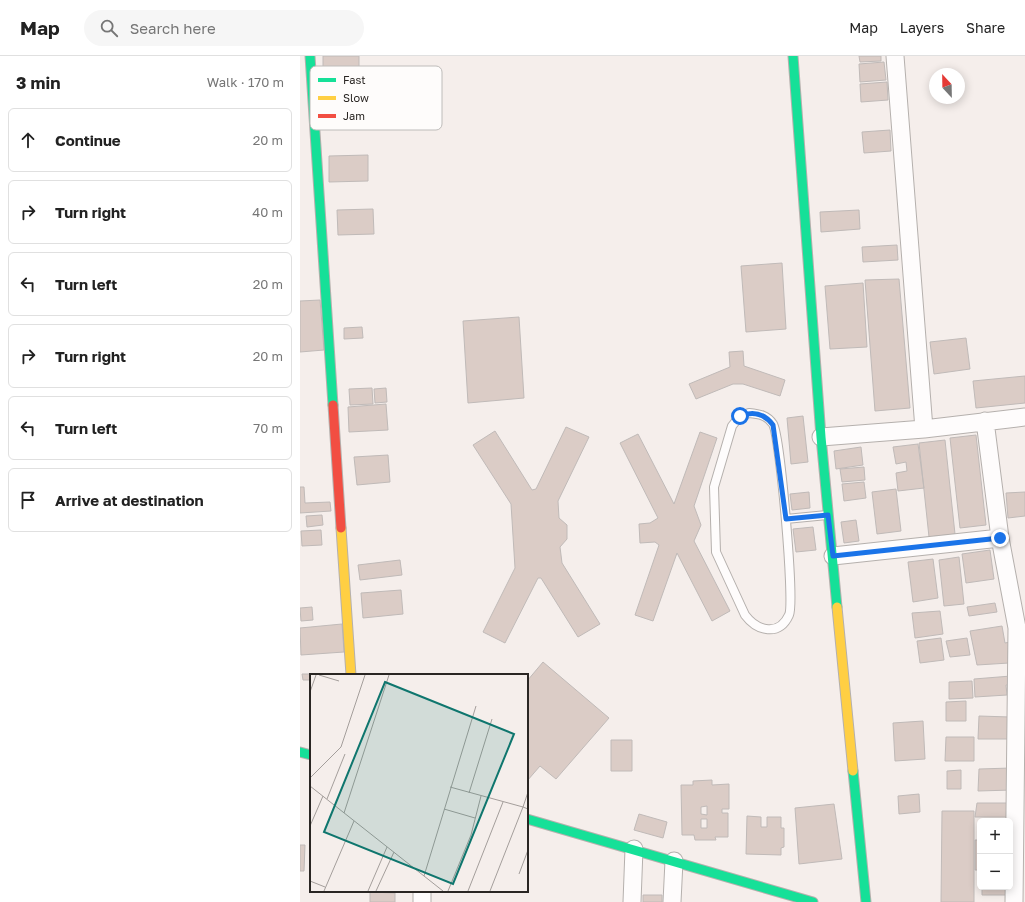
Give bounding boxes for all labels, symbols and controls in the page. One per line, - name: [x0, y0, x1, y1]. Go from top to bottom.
- search box: [84, 10, 364, 46]
- text: Map: [20, 16, 60, 39]
- icon: search: [98, 17, 120, 39]
- text: Search here: [130, 19, 216, 37]
- text: Map: [849, 19, 878, 36]
- text: Layers: [900, 19, 944, 36]
- text: Share: [966, 19, 1005, 36]
- legend: [310, 66, 442, 130]
- north arrow: [929, 68, 965, 104]
- text: 3 min: [16, 72, 60, 93]
- text: Fast: [343, 73, 366, 86]
- text: Walk · 170 m: [207, 74, 284, 90]
- text: Slow: [343, 91, 369, 104]
- text: Jam: [343, 109, 365, 122]
- icon: ahead: [17, 129, 39, 151]
- text: Continue: [55, 131, 121, 149]
- text: 20 m: [253, 132, 283, 148]
- icon: right: [17, 201, 39, 223]
- text: Turn right: [55, 203, 126, 221]
- text: 40 m: [252, 204, 283, 220]
- icon: left: [17, 273, 39, 295]
- text: Turn left: [55, 275, 117, 293]
- text: 20 m: [253, 276, 283, 292]
- icon: right: [17, 345, 39, 367]
- text: Turn right: [55, 347, 126, 365]
- text: 20 m: [253, 348, 283, 364]
- route start: [731, 407, 749, 425]
- icon: left: [17, 417, 39, 439]
- text: Turn left: [55, 419, 117, 437]
- text: 70 m: [253, 420, 283, 436]
- icon: arrive: [17, 489, 39, 511]
- text: Arrive at destination: [55, 491, 204, 509]
- route end: [991, 529, 1009, 547]
- inset map: [310, 674, 528, 892]
- map controls: [977, 818, 1013, 890]
- button: +: [977, 818, 1013, 854]
- button: −: [977, 854, 1013, 890]

